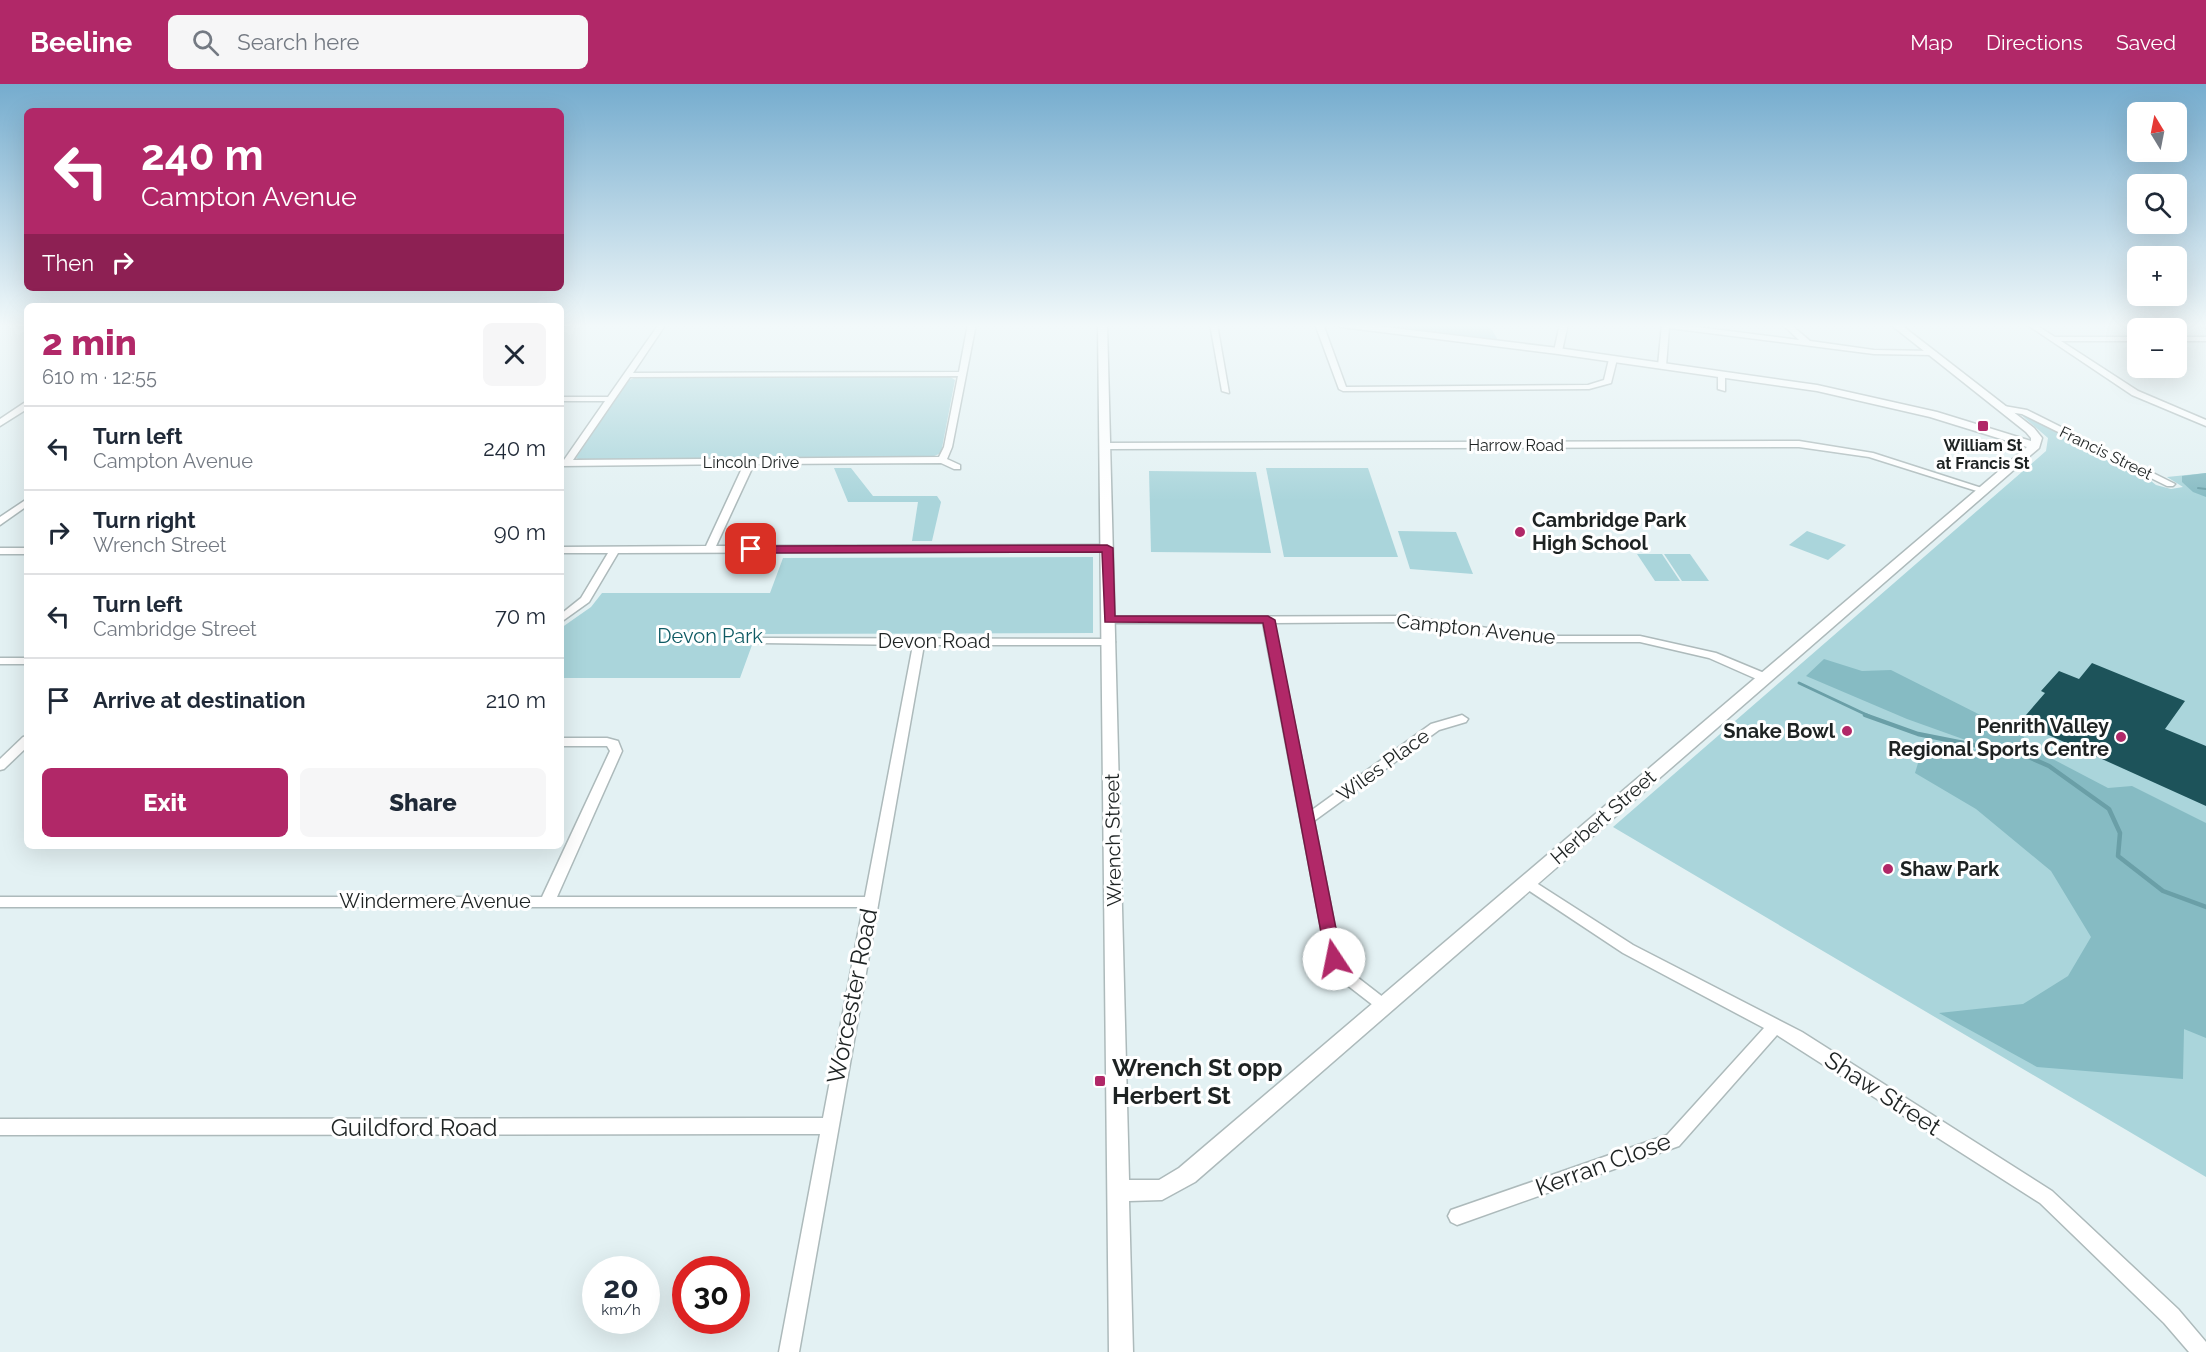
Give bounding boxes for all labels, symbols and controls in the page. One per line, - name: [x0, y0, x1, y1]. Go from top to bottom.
- search box: [168, 15, 588, 69]
- text: Beeline: [30, 26, 132, 59]
- icon: search: [189, 26, 222, 59]
- text: Search here: [237, 29, 359, 55]
- text: Map: [1910, 30, 1953, 55]
- text: Directions: [1986, 30, 2083, 55]
- text: Saved: [2116, 30, 2176, 55]
- north arrow: [2127, 102, 2187, 162]
- map controls: [2127, 102, 2187, 378]
- text: 240 m: [141, 131, 264, 180]
- icon: left: [42, 132, 120, 210]
- button: search: [2127, 174, 2187, 234]
- text: Campton Avenue: [141, 181, 357, 212]
- icon: right: [106, 246, 139, 279]
- button: +: [2127, 246, 2187, 306]
- text: Then: [42, 250, 94, 276]
- button: −: [2127, 318, 2187, 378]
- text: 2 min: [42, 321, 137, 363]
- button: close: [483, 323, 546, 386]
- text: 610 m · 12:55: [42, 365, 157, 389]
- marker: William St at Francis St: [1976, 419, 1990, 433]
- street label: Francis Street: [2056, 422, 2156, 484]
- text: Turn left: [93, 423, 183, 449]
- icon: left: [42, 432, 75, 465]
- text: 240 m: [483, 435, 546, 461]
- street label: Harrow Road: [1468, 436, 1564, 455]
- place label: William St at Francis St: [1936, 436, 2030, 473]
- text: Campton Avenue: [93, 449, 253, 473]
- street label: Lincoln Drive: [703, 453, 799, 472]
- text: Turn right: [93, 507, 196, 533]
- place label: Cambridge Park High School: [1532, 508, 1687, 555]
- icon: right: [42, 516, 75, 549]
- text: 90 m: [494, 519, 546, 545]
- pin: [725, 523, 776, 574]
- marker: Cambridge Park High School: [1513, 525, 1527, 539]
- icon: arrive: [734, 532, 767, 565]
- text: Wrench Street: [93, 533, 226, 557]
- text: Turn left: [93, 591, 183, 617]
- icon: left: [42, 600, 75, 633]
- text: 70 m: [495, 603, 546, 629]
- street label: Campton Avenue: [1395, 609, 1557, 649]
- text: Cambridge Street: [93, 617, 257, 641]
- park label: Devon Park: [657, 624, 763, 648]
- street label: Devon Road: [878, 629, 990, 653]
- icon: arrive: [42, 684, 75, 717]
- text: Arrive at destination: [93, 687, 306, 713]
- text: 210 m: [486, 687, 546, 713]
- place label: Penrith Valley Regional Sports Centre: [1888, 714, 2109, 761]
- place label: Snake Bowl: [1723, 719, 1836, 743]
- street label: Wiles Place: [1332, 723, 1434, 807]
- marker: Snake Bowl: [1840, 724, 1854, 738]
- marker: Penrith Valley Regional Sports Centre: [2114, 730, 2128, 744]
- street label: Herbert Street: [1545, 765, 1661, 869]
- button: Exit: [42, 768, 288, 837]
- button: Share: [300, 768, 546, 837]
- street label: Wrench Street: [1100, 773, 1126, 907]
- place label: Shaw Park: [1900, 857, 2000, 881]
- marker: Shaw Park: [1881, 862, 1895, 876]
- street label: Windermere Avenue: [339, 889, 531, 913]
- street label: Worcester Road: [821, 906, 883, 1086]
- position arrow: [1302, 927, 1366, 991]
- street label: Shaw Street: [1819, 1045, 1947, 1141]
- place label: Wrench St opp Herbert St: [1112, 1053, 1282, 1110]
- marker: Wrench St opp Herbert St: [1093, 1074, 1107, 1088]
- street label: Guildford Road: [331, 1113, 497, 1142]
- street label: Kerran Close: [1531, 1126, 1675, 1202]
- speed limit sign: 30: [672, 1256, 750, 1334]
- text: 20: [603, 1270, 639, 1305]
- text: km/h: [601, 1301, 641, 1319]

